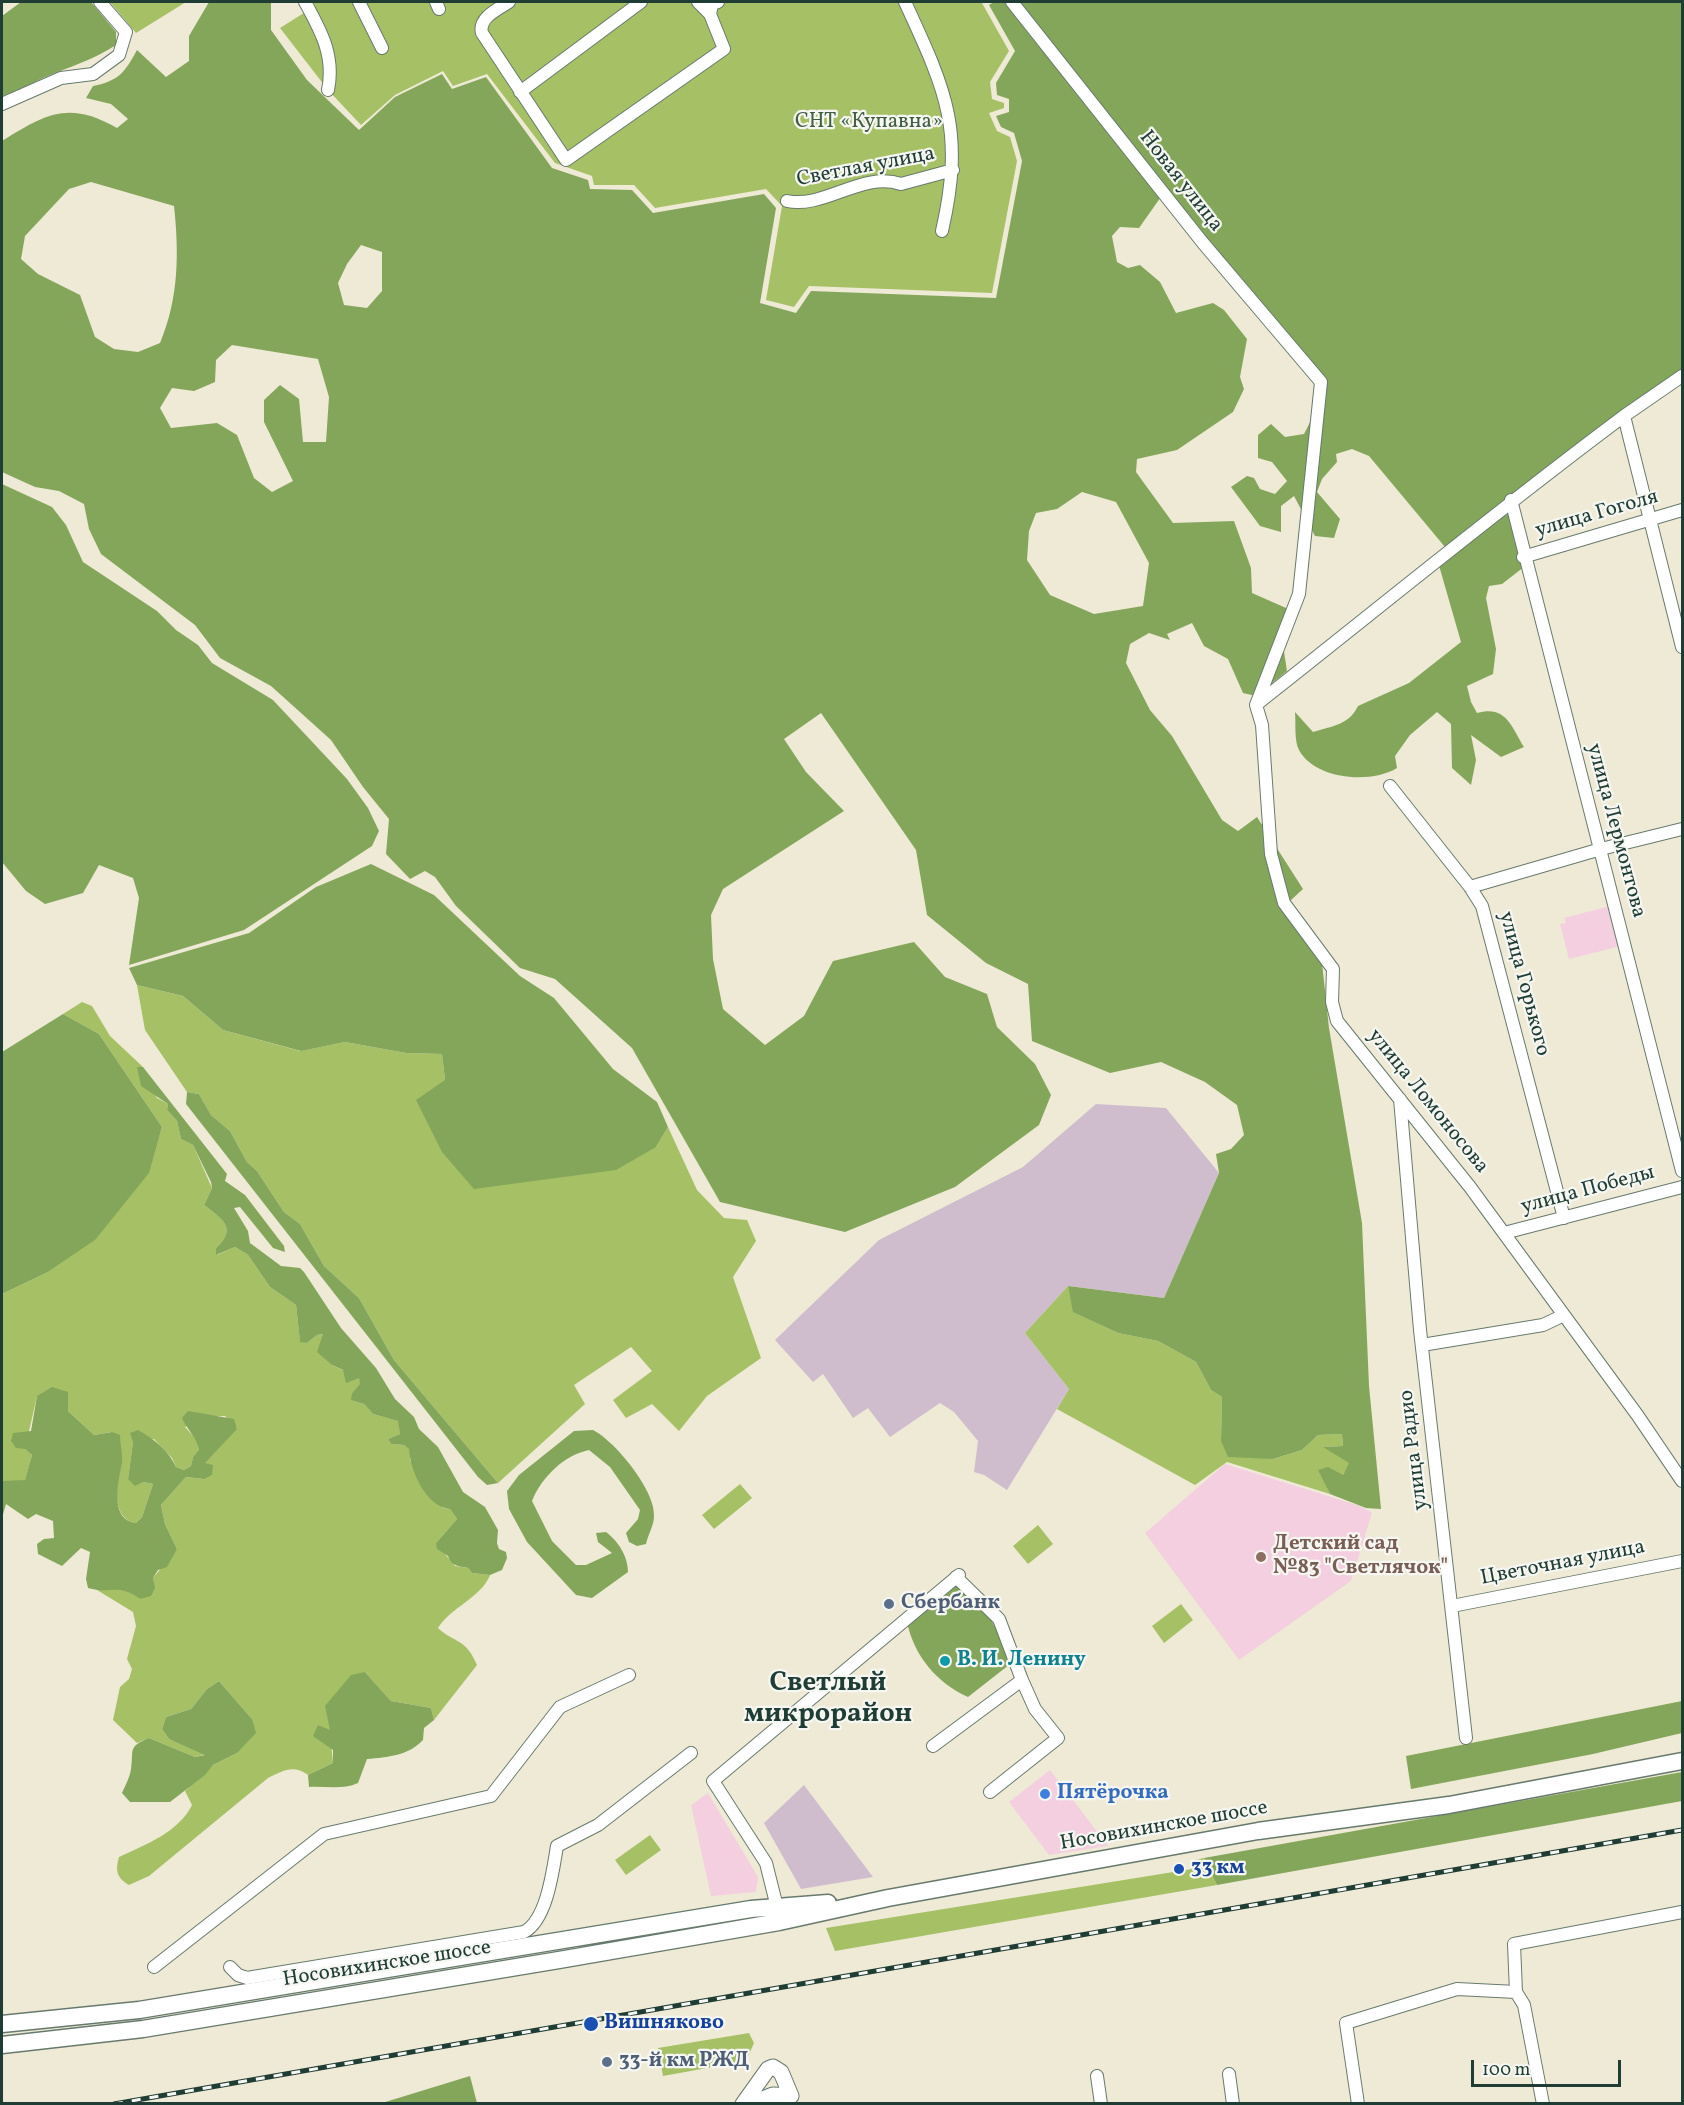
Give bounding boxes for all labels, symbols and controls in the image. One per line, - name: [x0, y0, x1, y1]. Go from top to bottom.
- park label: СНТ «Купавна»: [795, 110, 943, 136]
- street label: Новая улица: [1133, 126, 1227, 238]
- street label: Светлая улица: [795, 142, 937, 194]
- street label: улица Гоголя: [1533, 485, 1661, 545]
- street label: улица Лермонтова: [1580, 741, 1650, 921]
- street label: улица Горького: [1492, 909, 1554, 1059]
- street label: улица Ломоносова: [1361, 1025, 1493, 1179]
- street label: улица Победы: [1518, 1161, 1658, 1221]
- street label: улица Радио: [1395, 1388, 1435, 1512]
- place label: Детский сад №83 "Светлячок": [1273, 1532, 1448, 1582]
- street label: Цветочная улица: [1479, 1536, 1647, 1592]
- marker: Детский сад №83 "Светлячок": [1254, 1550, 1268, 1564]
- place label: Сбербанк: [901, 1591, 1000, 1617]
- marker: Сбербанк: [882, 1597, 896, 1611]
- place label: В. И. Ленину: [957, 1648, 1086, 1674]
- marker: В. И. Ленину: [938, 1654, 952, 1668]
- district label: Светлый микрорайон: [744, 1669, 912, 1732]
- place label: Пятёрочка: [1057, 1781, 1169, 1807]
- marker: Пятёрочка: [1038, 1787, 1052, 1801]
- street label: Носовихинское шоссе: [1058, 1796, 1270, 1858]
- place label: 33 км: [1191, 1856, 1245, 1882]
- marker: 33 км: [1172, 1862, 1186, 1876]
- street label: Носовихинское шоссе: [281, 1936, 493, 1994]
- place label: Вишняково: [604, 2011, 724, 2037]
- marker: Вишняково: [582, 2015, 600, 2033]
- scale bar: [1474, 2048, 1624, 2086]
- place label: 33-й км РЖД: [619, 2049, 750, 2075]
- marker: 33-й км РЖД: [600, 2055, 614, 2069]
- text: 100 m: [1482, 2058, 1531, 2083]

